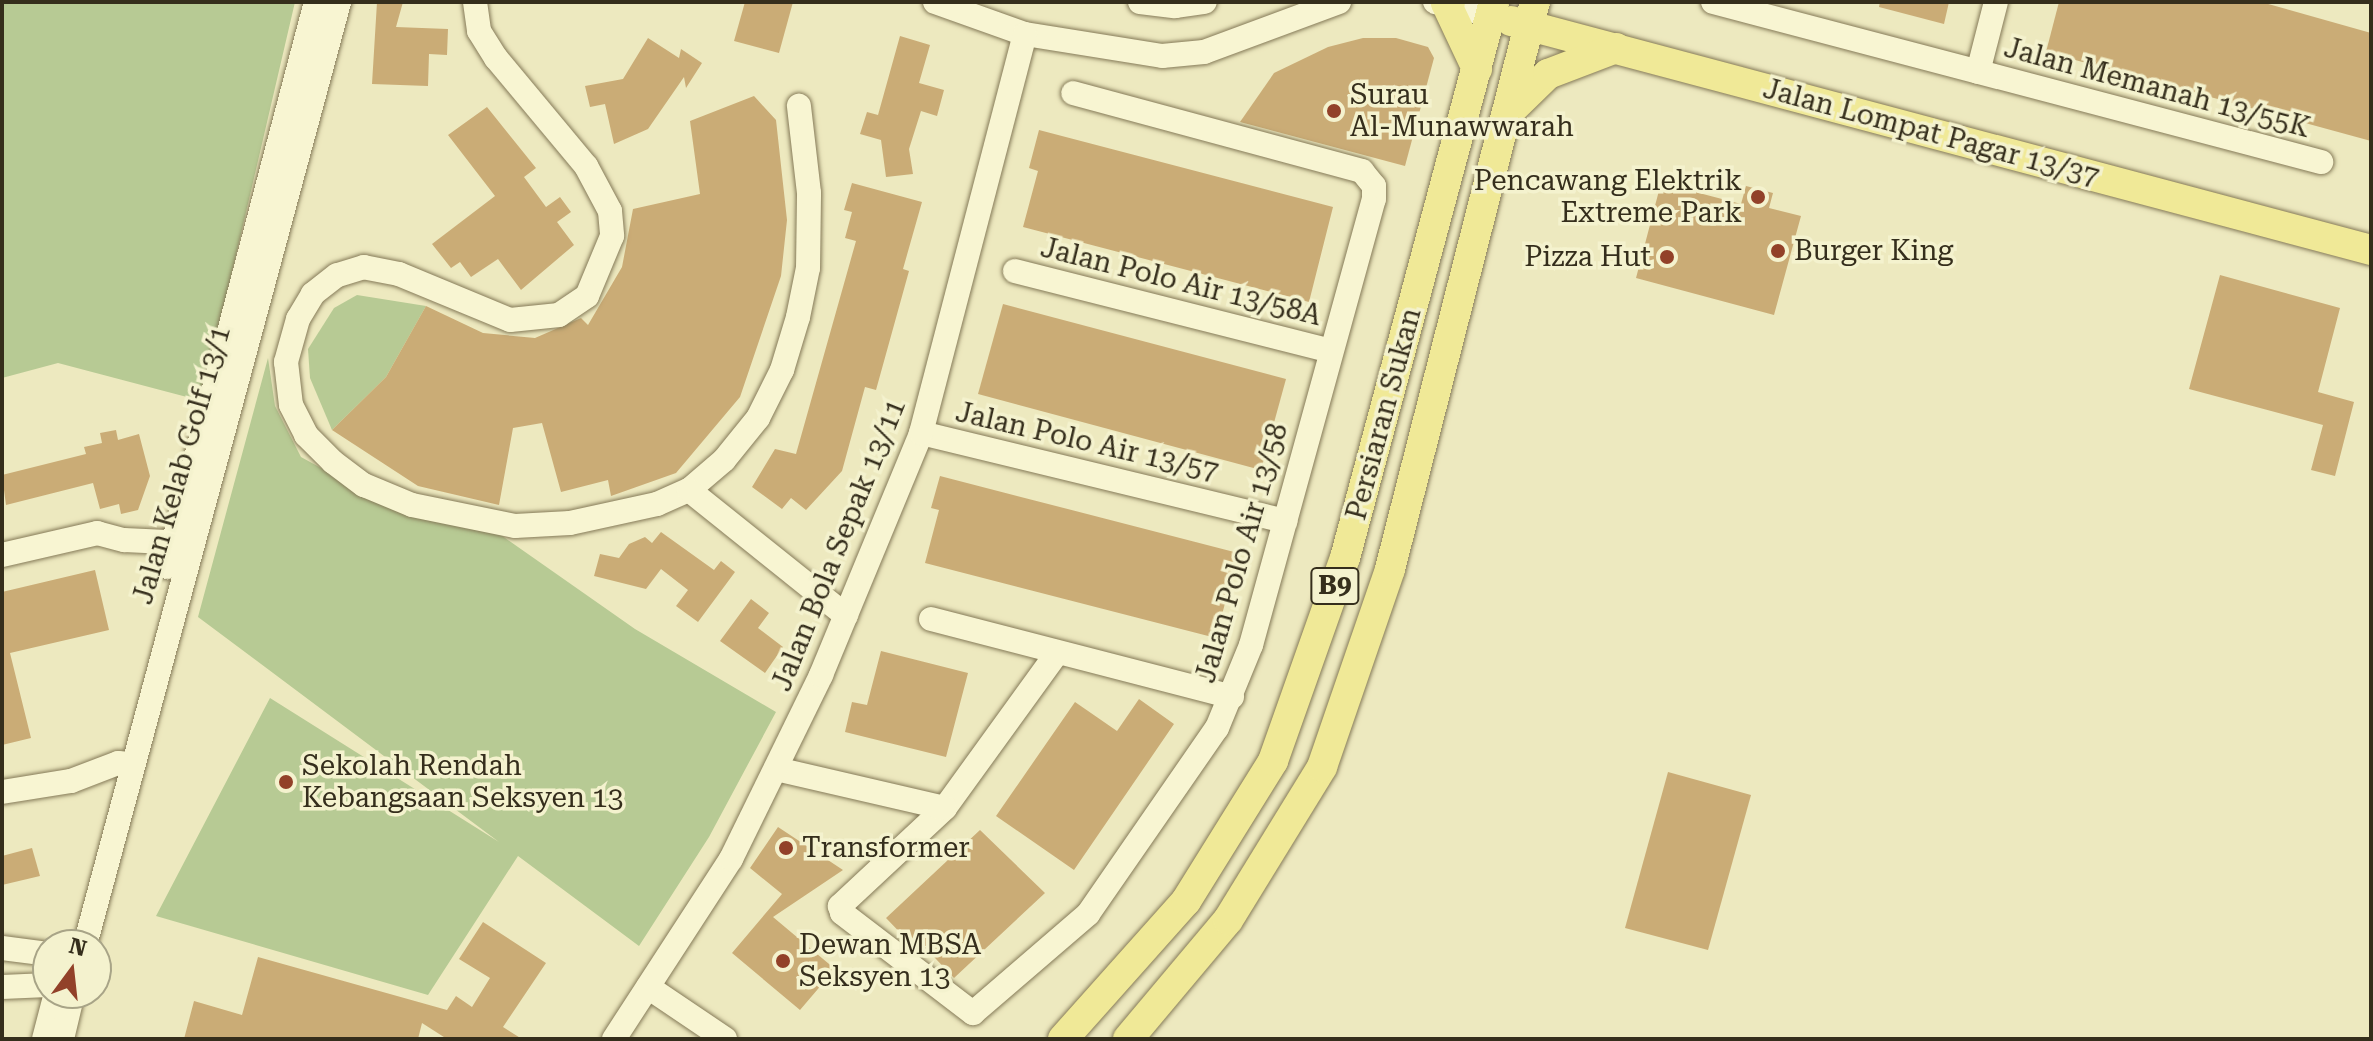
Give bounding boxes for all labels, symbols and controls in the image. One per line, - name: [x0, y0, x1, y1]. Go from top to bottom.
- street label: Jalan Memanah 13/55K: [2001, 31, 2313, 145]
- street label: Jalan Lompat Pagar 13/37: [1760, 72, 2102, 194]
- place label: Surau Al-Munawwarah: [1350, 78, 1574, 144]
- marker: Surau Al-Munawwarah: [1325, 102, 1343, 120]
- place label: Pencawang Elektrik Extreme Park: [1474, 164, 1742, 230]
- marker: Pencawang Elektrik Extreme Park: [1749, 188, 1767, 206]
- street label: Jalan Polo Air 13/58A: [1037, 231, 1325, 333]
- place label: Burger King: [1794, 234, 1953, 268]
- place label: Pizza Hut: [1524, 240, 1651, 274]
- marker: Burger King: [1769, 242, 1787, 260]
- marker: Pizza Hut: [1658, 248, 1676, 266]
- street label: Persiaran Sukan: [1340, 304, 1428, 524]
- street label: Jalan Kelab Golf 13/1: [126, 322, 238, 608]
- street label: Jalan Bola Sepak 13/11: [765, 394, 913, 696]
- street label: Jalan Polo Air 13/57: [952, 395, 1222, 489]
- street label: Jalan Polo Air 13/58: [1189, 419, 1295, 687]
- road number: B9: [1309, 564, 1361, 608]
- place label: Sekolah Rendah Kebangsaan Seksyen 13: [302, 749, 623, 815]
- marker: Sekolah Rendah Kebangsaan Seksyen 13: [277, 773, 295, 791]
- place label: Transformer: [802, 831, 970, 865]
- marker: Transformer: [777, 839, 795, 857]
- place label: Dewan MBSA Seksyen 13: [799, 928, 981, 994]
- north arrow: [32, 929, 112, 1009]
- text: N: [66, 933, 89, 962]
- marker: Dewan MBSA Seksyen 13: [774, 952, 792, 970]

